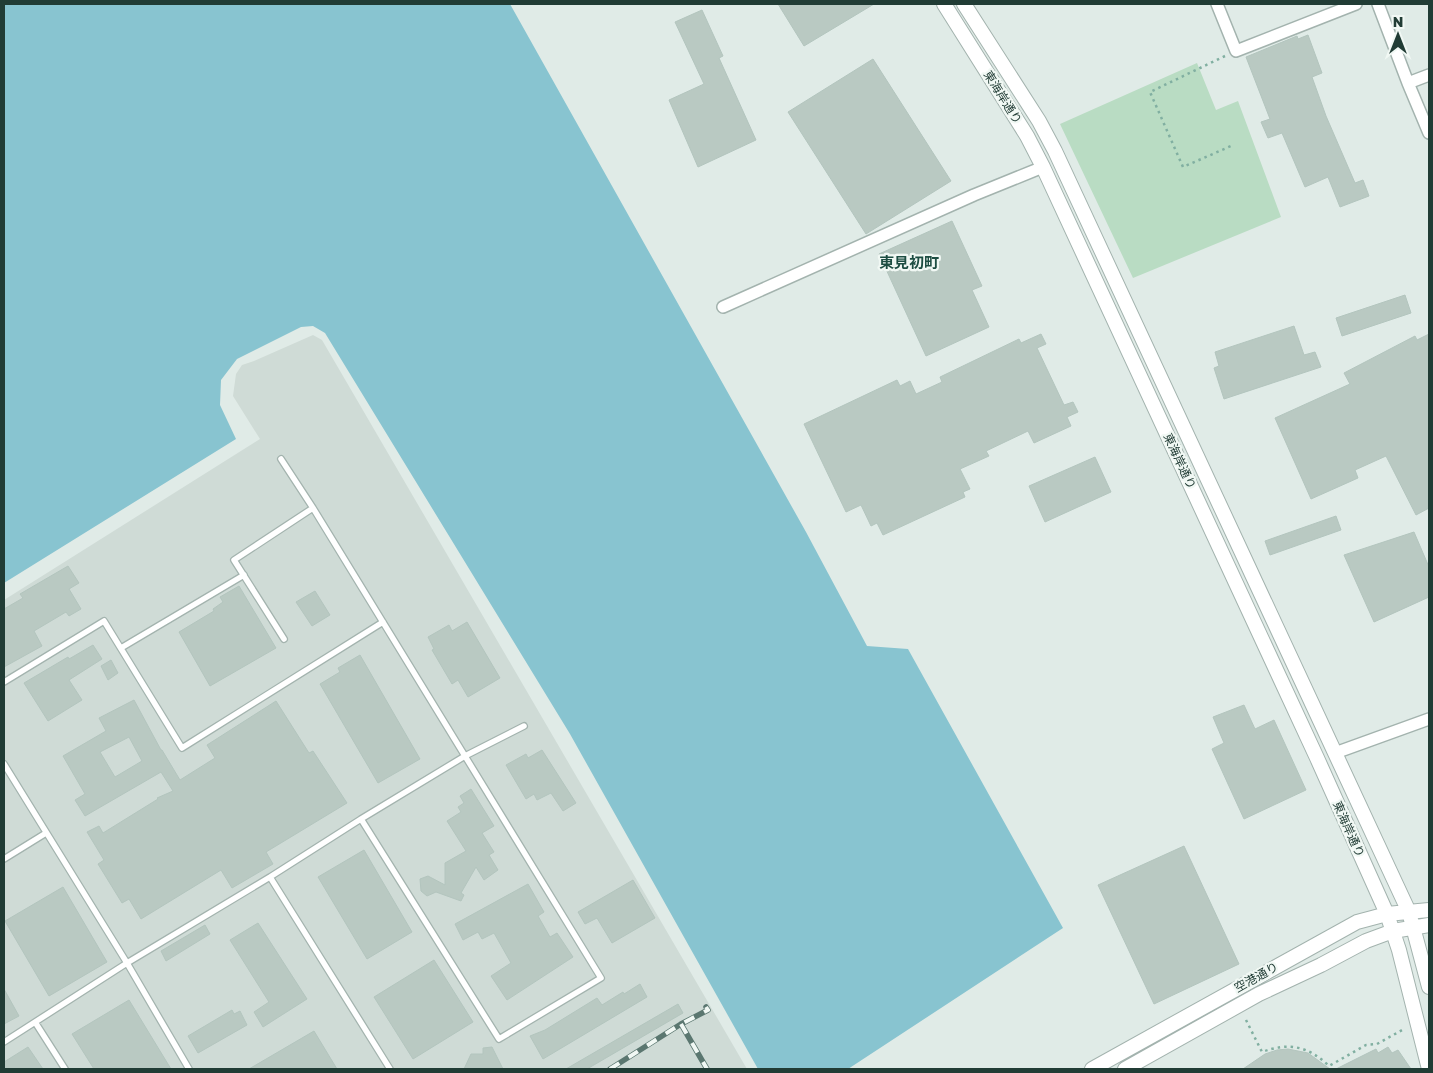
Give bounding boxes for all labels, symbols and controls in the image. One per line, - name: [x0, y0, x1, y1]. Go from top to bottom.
- north arrow: [1373, 10, 1423, 60]
- text: N: [1393, 13, 1403, 30]
- street label: 東海岸通り: [981, 68, 1025, 126]
- district label: 東見初町: [879, 253, 939, 271]
- street label: 東海岸通り: [1161, 431, 1199, 491]
- street label: 東海岸通り: [1330, 799, 1368, 859]
- street label: 空港通り: [1231, 959, 1281, 995]

